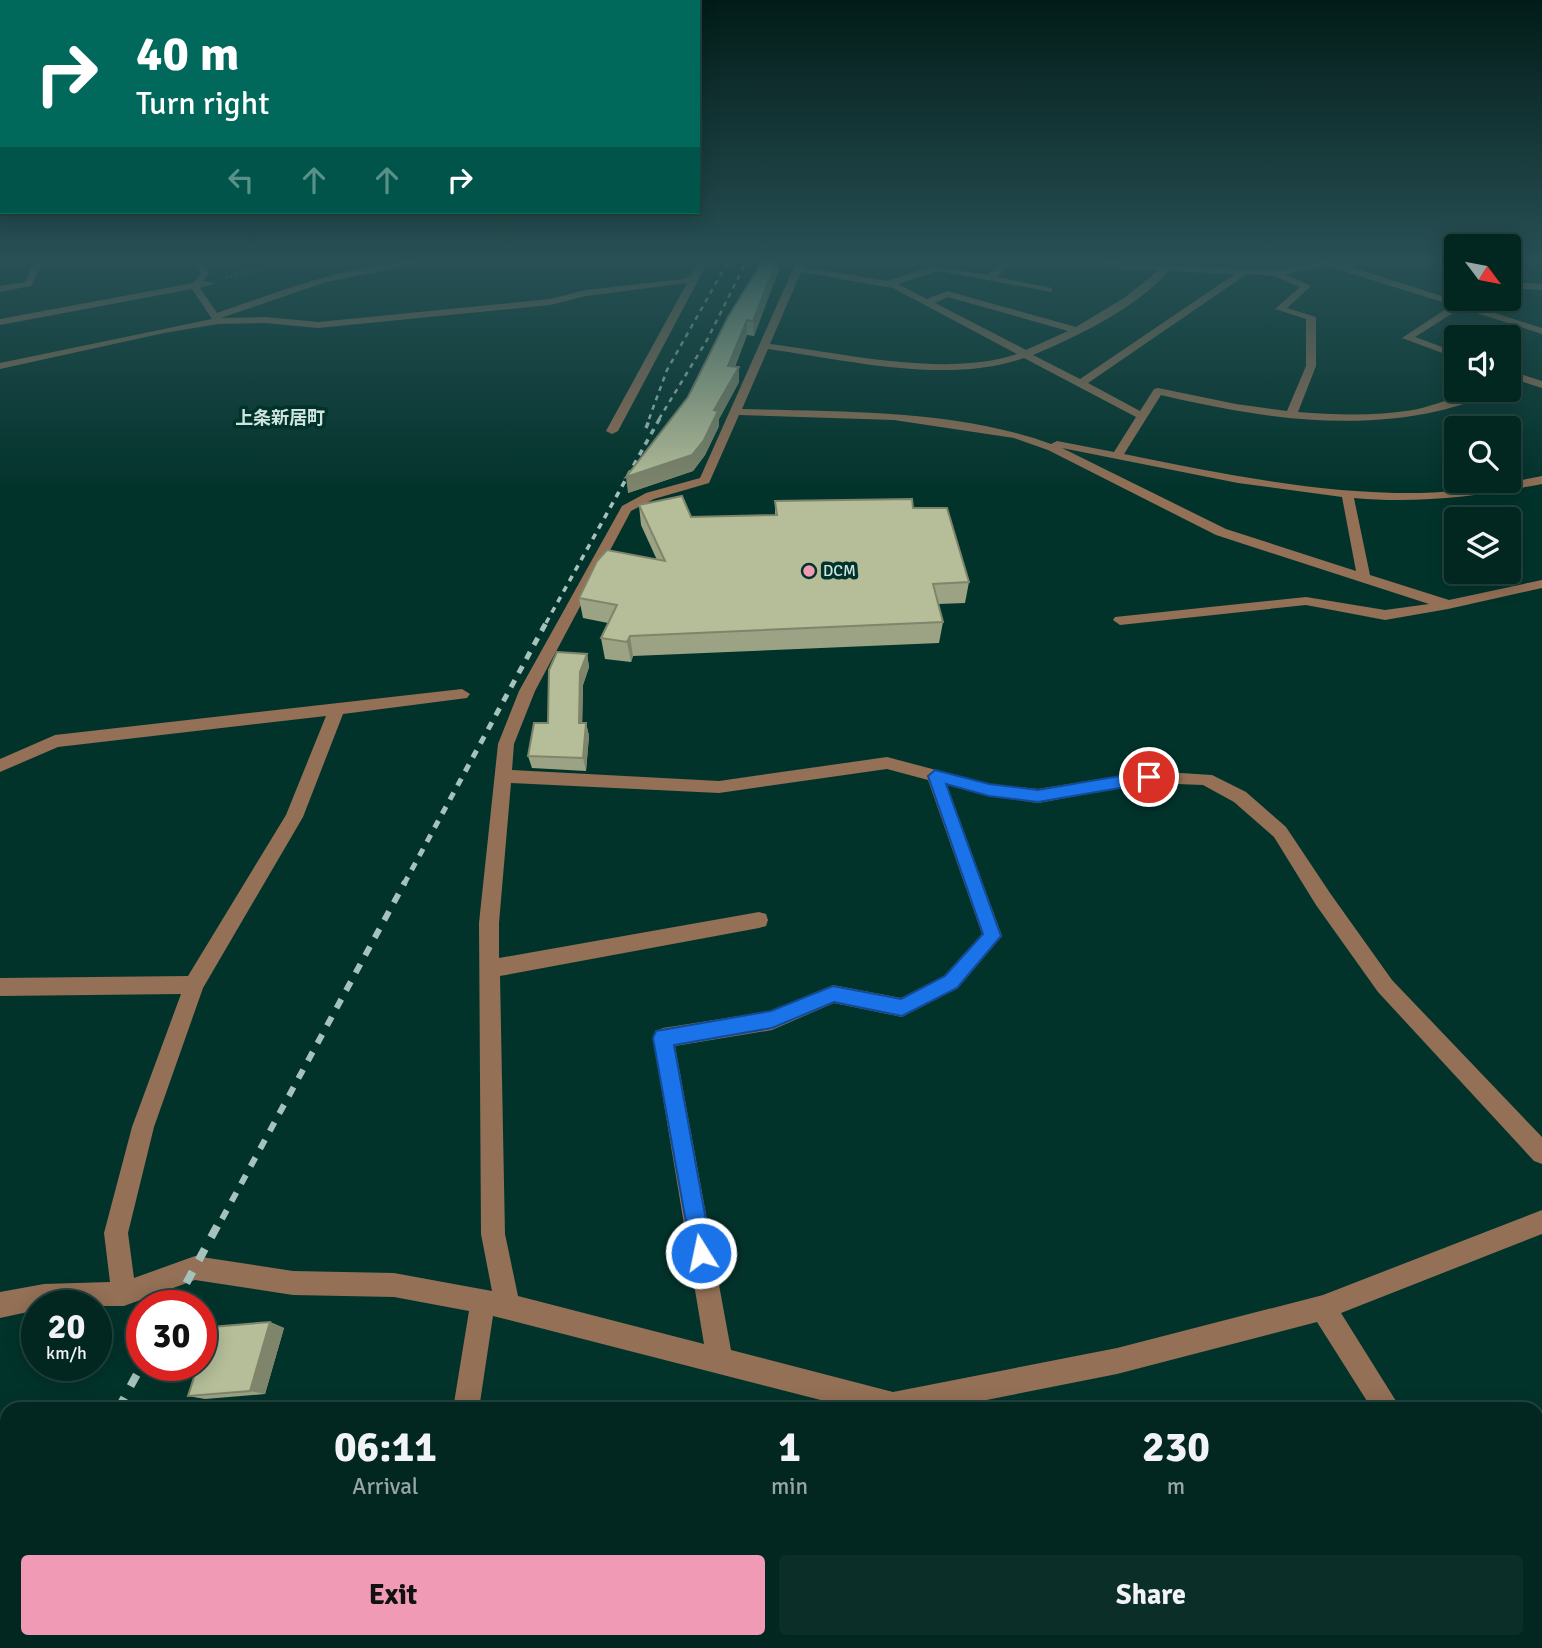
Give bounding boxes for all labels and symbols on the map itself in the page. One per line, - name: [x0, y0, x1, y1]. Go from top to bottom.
- north arrow: [1444, 234, 1521, 312]
- district label: 上条新居町: [235, 407, 325, 429]
- place label: DCM: [823, 561, 856, 581]
- marker: DCM: [801, 563, 817, 579]
- pin: [1119, 747, 1179, 807]
- position arrow: [664, 1216, 738, 1290]
- speed limit sign: 30: [126, 1290, 217, 1381]

